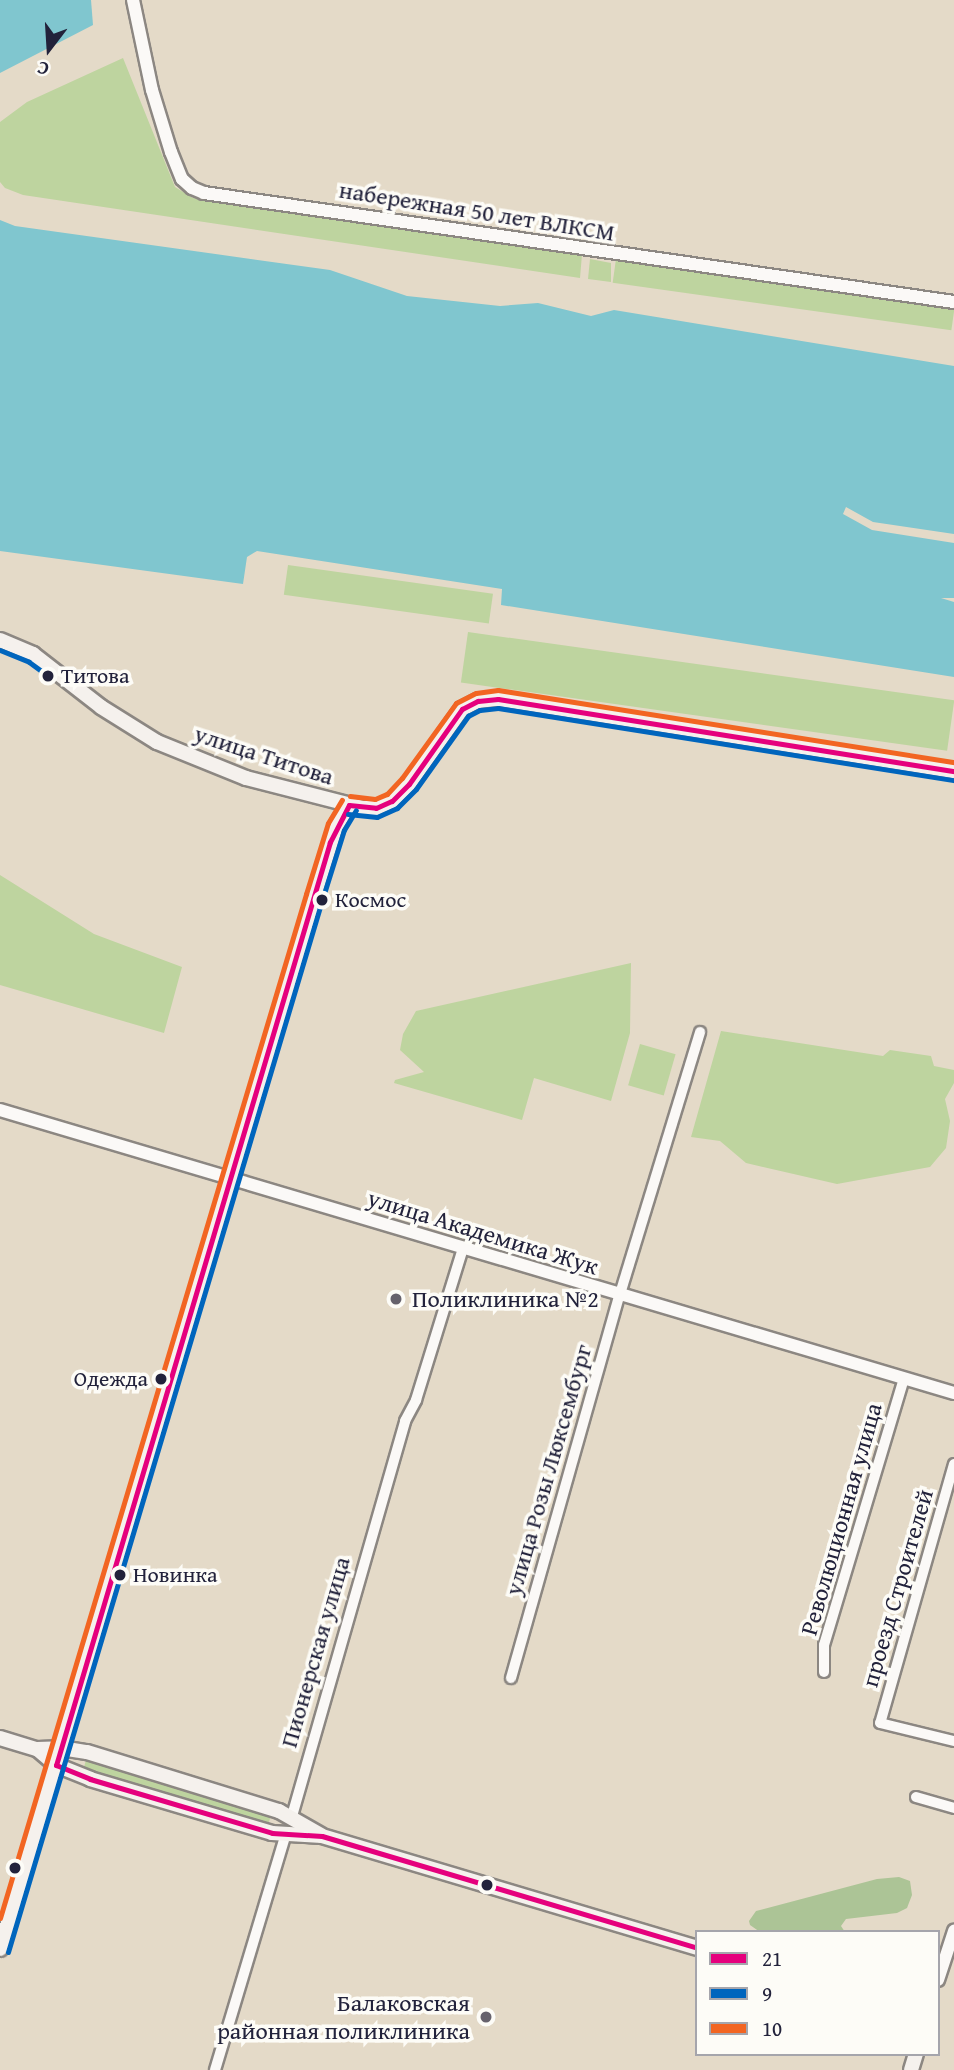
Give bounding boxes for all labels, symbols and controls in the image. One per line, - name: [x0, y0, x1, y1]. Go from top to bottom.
- north arrow: [14, 14, 84, 84]
- text: С: [34, 54, 52, 84]
- street label: набережная 50 лет ВЛКСМ: [337, 175, 617, 247]
- place label: Титова: [61, 663, 129, 689]
- marker: Титова: [41, 669, 55, 683]
- street label: улица Титова: [191, 719, 337, 791]
- place label: Космос: [335, 887, 406, 913]
- marker: Космос: [315, 893, 329, 907]
- street label: улица Академика Жук: [364, 1183, 602, 1281]
- place label: Поликлиника №2: [412, 1285, 599, 1313]
- marker: Поликлиника №2: [386, 1289, 406, 1309]
- street label: улица Розы Люксембург: [498, 1341, 598, 1599]
- place label: Одежда: [74, 1366, 148, 1392]
- marker: Одежда: [154, 1372, 168, 1386]
- street label: Революционная улица: [794, 1400, 888, 1638]
- street label: проезд Строителей: [855, 1486, 939, 1690]
- street label: Пионерская улица: [274, 1553, 356, 1751]
- place label: Новинка: [133, 1562, 217, 1588]
- marker: Новинка: [113, 1568, 127, 1582]
- unlabelled marker: [8, 1861, 22, 1875]
- unlabelled marker: [480, 1878, 494, 1892]
- legend: [695, 1930, 940, 2056]
- text: 21: [762, 1943, 782, 1974]
- text: 9: [762, 1978, 772, 2009]
- place label: Балаковская районная поликлиника: [217, 1989, 470, 2045]
- marker: Балаковская районная поликлиника: [476, 2007, 496, 2027]
- text: 10: [762, 2013, 782, 2044]

